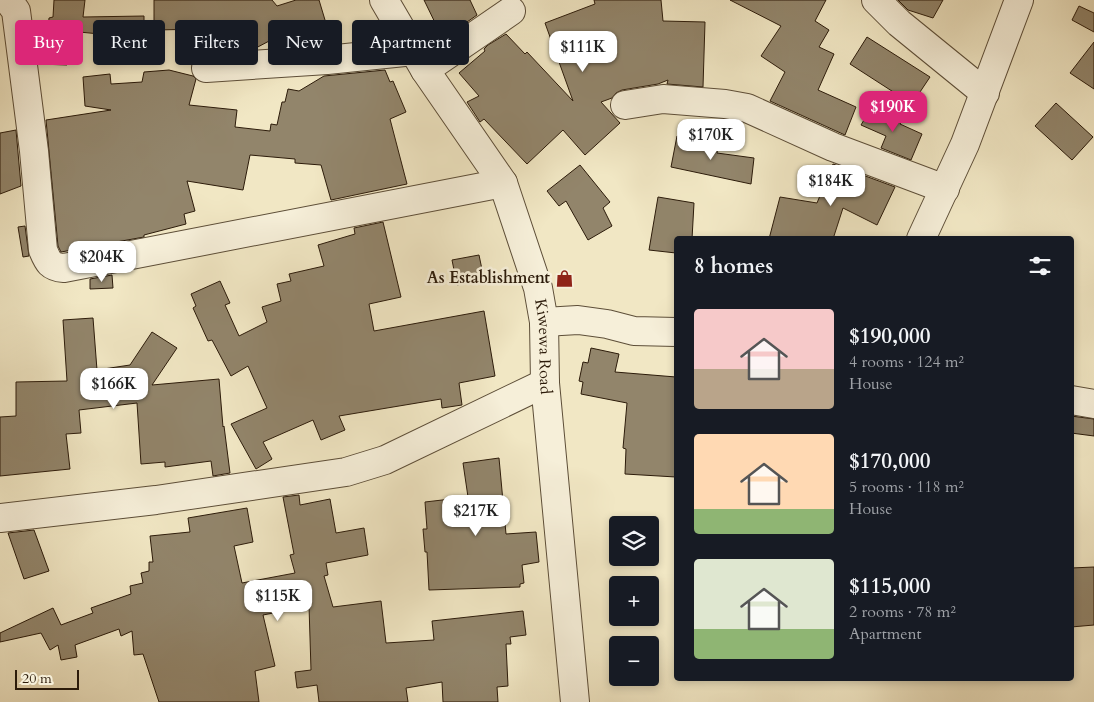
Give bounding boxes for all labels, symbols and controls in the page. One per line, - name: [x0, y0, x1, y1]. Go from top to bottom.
- chip: Buy: [15, 20, 83, 65]
- chip: Rent: [93, 20, 165, 65]
- chip: Filters: [175, 20, 258, 65]
- chip: New: [268, 20, 342, 65]
- chip: Apartment: [352, 20, 469, 65]
- pin: $111K: [548, 30, 618, 73]
- text: $111K: [560, 36, 606, 58]
- pin: $190K: [858, 90, 928, 133]
- text: $190K: [870, 96, 916, 118]
- pin: $170K: [676, 119, 746, 161]
- text: $170K: [688, 124, 734, 146]
- pin: $184K: [796, 164, 866, 207]
- text: $184K: [808, 170, 854, 192]
- pin: $204K: [67, 240, 137, 283]
- text: $204K: [79, 246, 125, 268]
- text: 8 homes: [694, 252, 773, 281]
- icon: filters: [1026, 252, 1054, 280]
- place label: As Establishment: [427, 267, 550, 289]
- shop icon: As Establishment: [554, 268, 574, 288]
- street label: Kiwewa Road: [529, 297, 557, 396]
- text: $190,000: [849, 322, 930, 351]
- icon: home: [734, 329, 794, 389]
- text: 4 rooms · 124 m²: [849, 351, 964, 373]
- pin: $166K: [79, 368, 149, 410]
- text: $166K: [91, 373, 137, 395]
- text: House: [849, 373, 892, 395]
- text: $170,000: [849, 447, 930, 476]
- icon: home: [734, 454, 794, 514]
- text: 5 rooms · 118 m²: [849, 476, 964, 498]
- pin: $217K: [441, 494, 511, 537]
- text: House: [849, 498, 892, 520]
- text: $217K: [453, 500, 499, 522]
- map controls: [609, 516, 659, 686]
- button: layers: [609, 516, 659, 566]
- text: $115,000: [849, 572, 930, 601]
- button: +: [609, 576, 659, 626]
- icon: home: [734, 579, 794, 639]
- pin: $115K: [243, 580, 313, 622]
- text: $115K: [255, 585, 301, 607]
- text: 2 rooms · 78 m²: [849, 601, 956, 623]
- text: Apartment: [849, 623, 922, 645]
- button: −: [609, 636, 659, 686]
- scale bar: [15, 667, 79, 690]
- text: 20 m: [22, 669, 52, 688]

